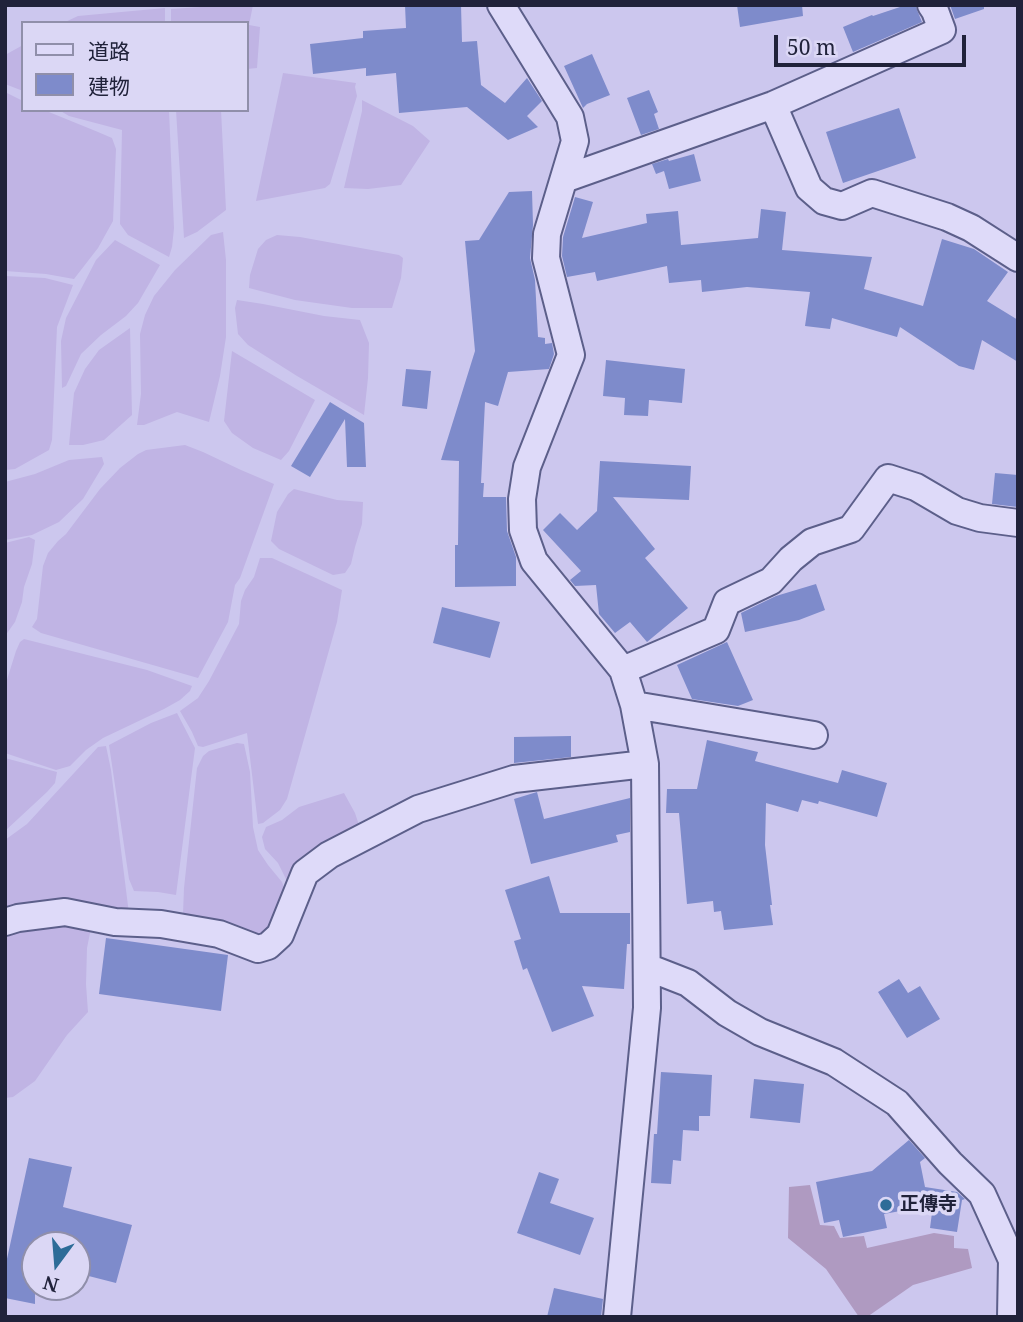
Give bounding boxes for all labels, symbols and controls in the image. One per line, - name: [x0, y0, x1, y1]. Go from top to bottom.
- legend: [21, 21, 248, 112]
- scale bar: [778, 21, 970, 65]
- text: 50 m: [787, 33, 836, 61]
- text: 道路: [88, 37, 130, 65]
- text: 建物: [88, 72, 130, 100]
- place label: 正傳寺: [900, 1194, 957, 1216]
- marker: 正傳寺: [878, 1197, 894, 1213]
- north arrow: [21, 1231, 91, 1301]
- text: N: [40, 1270, 62, 1299]

